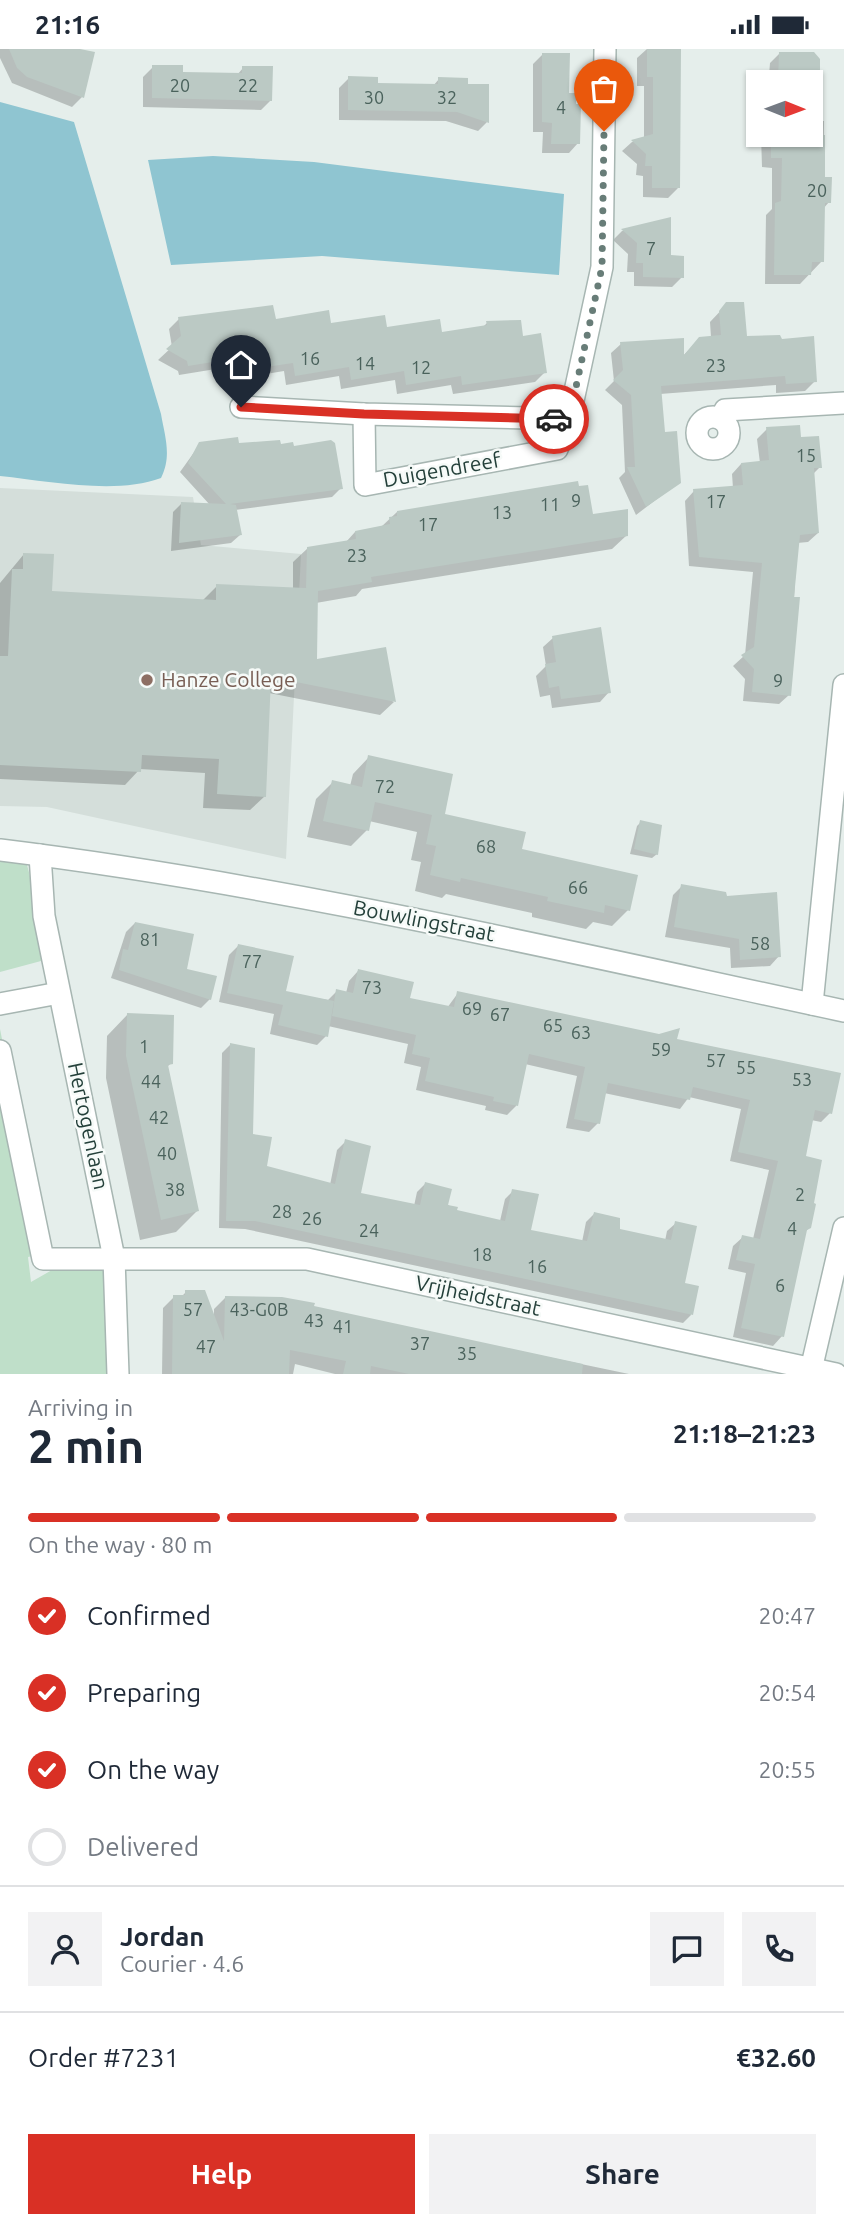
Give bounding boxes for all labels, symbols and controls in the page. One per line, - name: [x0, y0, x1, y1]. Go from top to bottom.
- text: 21:16: [35, 10, 100, 39]
- pin: [574, 59, 634, 131]
- icon: bag: [585, 70, 623, 108]
- north arrow: [746, 70, 822, 147]
- map controls: [746, 70, 823, 147]
- house number: 20: [170, 75, 190, 95]
- house number: 22: [238, 75, 258, 95]
- house number: 30: [364, 87, 384, 107]
- house number: 32: [437, 87, 457, 107]
- house number: 4: [556, 97, 566, 117]
- house number: 20: [807, 180, 827, 200]
- house number: 7: [646, 238, 656, 258]
- pin: [211, 335, 271, 407]
- icon: home: [222, 346, 260, 384]
- house number: 16: [300, 348, 320, 368]
- house number: 14: [355, 353, 375, 373]
- house number: 23: [706, 355, 726, 375]
- house number: 12: [411, 357, 431, 377]
- courier: [519, 384, 589, 454]
- icon: car: [535, 400, 573, 438]
- house number: 15: [796, 445, 816, 465]
- street label: Duigendreef: [381, 447, 503, 491]
- house number: 9: [571, 490, 581, 510]
- house number: 17: [706, 491, 726, 511]
- house number: 11: [540, 494, 560, 514]
- house number: 13: [492, 502, 512, 522]
- house number: 17: [418, 514, 438, 534]
- house number: 23: [347, 545, 367, 565]
- place label: Hanze College: [161, 667, 296, 691]
- house number: 9: [773, 670, 783, 690]
- marker: Hanze College: [139, 672, 155, 688]
- house number: 72: [375, 776, 395, 796]
- house number: 68: [476, 836, 496, 856]
- house number: 66: [568, 877, 588, 897]
- street label: Bouwlingstraat: [351, 895, 497, 946]
- house number: 81: [140, 929, 160, 949]
- house number: 58: [750, 933, 770, 953]
- house number: 77: [242, 951, 262, 971]
- house number: 73: [362, 977, 382, 997]
- house number: 69: [462, 998, 482, 1018]
- house number: 67: [490, 1004, 510, 1024]
- house number: 65: [543, 1015, 563, 1035]
- house number: 63: [571, 1022, 591, 1042]
- house number: 1: [139, 1036, 149, 1056]
- house number: 59: [651, 1039, 671, 1059]
- house number: 57: [706, 1050, 726, 1070]
- house number: 55: [736, 1057, 756, 1077]
- street label: Hertogenlaan: [64, 1060, 114, 1192]
- house number: 53: [792, 1069, 812, 1089]
- house number: 44: [141, 1071, 161, 1091]
- house number: 42: [149, 1107, 169, 1127]
- house number: 40: [157, 1143, 177, 1163]
- house number: 38: [165, 1179, 185, 1199]
- house number: 2: [795, 1184, 805, 1204]
- house number: 28: [272, 1201, 292, 1221]
- house number: 26: [302, 1208, 322, 1228]
- house number: 4: [787, 1218, 797, 1238]
- house number: 24: [359, 1220, 379, 1240]
- house number: 18: [472, 1244, 492, 1264]
- house number: 16: [527, 1256, 547, 1276]
- street label: Vrijheidstraat: [413, 1270, 543, 1320]
- house number: 6: [775, 1275, 785, 1295]
- house number: 57: [183, 1299, 203, 1319]
- house number: 43-G0B: [229, 1299, 289, 1319]
- house number: 43: [304, 1310, 324, 1330]
- house number: 41: [333, 1316, 353, 1336]
- house number: 37: [410, 1333, 430, 1353]
- house number: 47: [196, 1336, 216, 1356]
- house number: 35: [457, 1343, 477, 1363]
- text: Arriving in: [28, 1395, 133, 1420]
- text: 21:18–21:23: [673, 1419, 816, 1448]
- text: 2 min: [28, 1420, 144, 1472]
- text: On the way · 80 m: [28, 1532, 212, 1557]
- icon: check: [28, 1597, 66, 1635]
- text: Confirmed: [87, 1601, 211, 1630]
- text: 20:47: [758, 1603, 816, 1628]
- icon: check: [28, 1674, 66, 1712]
- text: Preparing: [87, 1678, 201, 1707]
- text: 20:54: [758, 1680, 816, 1705]
- icon: check: [28, 1751, 66, 1789]
- text: On the way: [87, 1755, 219, 1784]
- text: 20:55: [758, 1757, 816, 1782]
- text: Delivered: [87, 1832, 199, 1861]
- button: person: [28, 1912, 102, 1986]
- button: chat: [650, 1912, 724, 1986]
- button: phone: [742, 1912, 816, 1986]
- text: Jordan: [120, 1922, 205, 1951]
- text: Courier · 4.6: [120, 1951, 244, 1976]
- text: Order #7231: [28, 2043, 179, 2072]
- text: €32.60: [736, 2043, 816, 2072]
- button: Help: [28, 2134, 415, 2214]
- button: Share: [429, 2134, 816, 2214]

